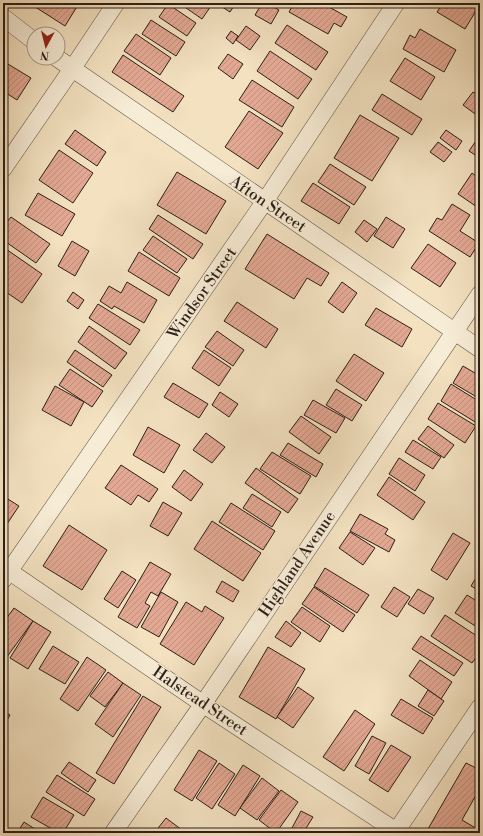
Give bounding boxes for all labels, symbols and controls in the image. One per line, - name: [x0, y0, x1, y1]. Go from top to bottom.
- north arrow: [26, 26, 66, 66]
- text: N: [39, 47, 50, 62]
- street label: Afton Street: [225, 171, 310, 237]
- street label: Windsor Street: [162, 243, 241, 344]
- street label: Highland Avenue: [254, 507, 340, 621]
- street label: Halstead Street: [149, 662, 252, 740]

